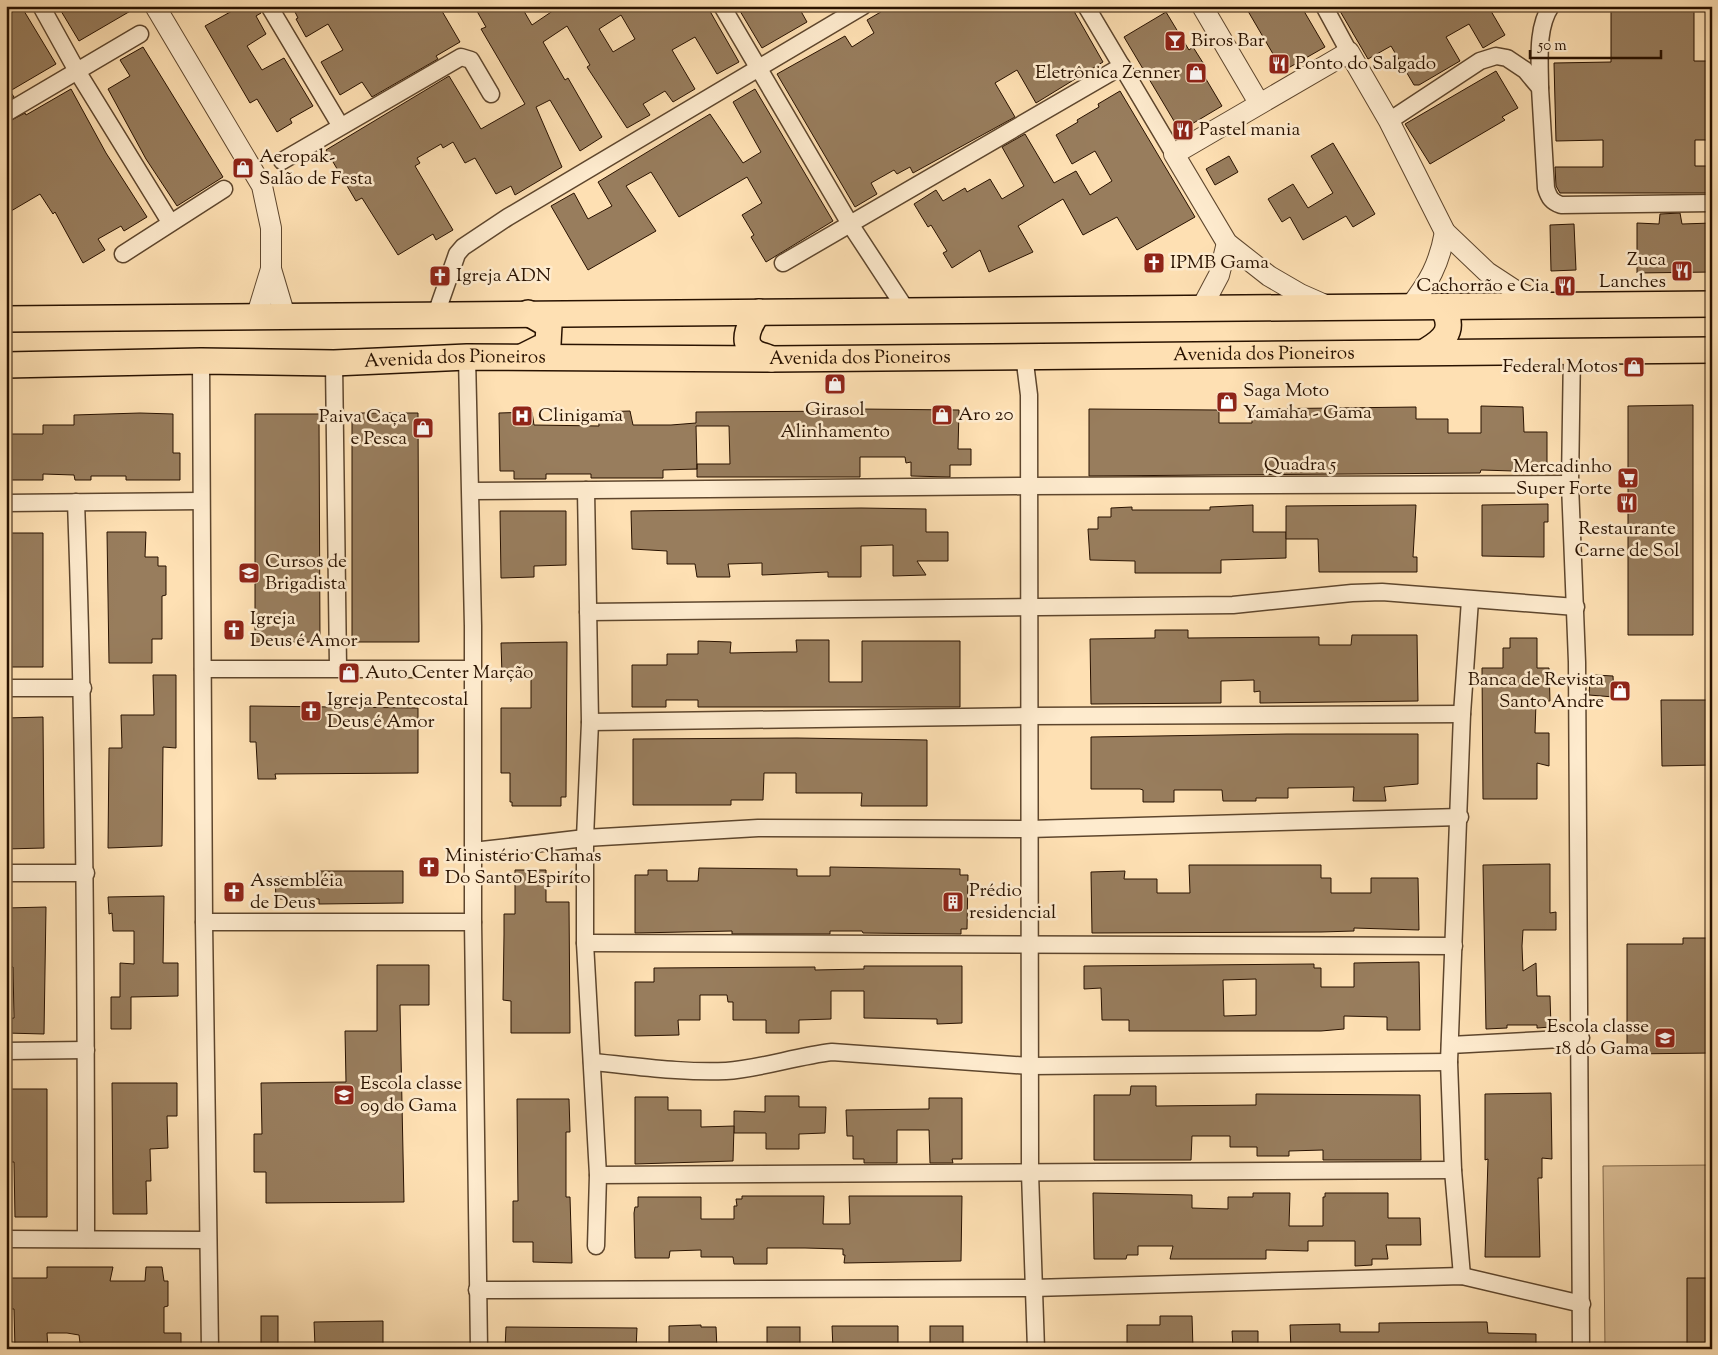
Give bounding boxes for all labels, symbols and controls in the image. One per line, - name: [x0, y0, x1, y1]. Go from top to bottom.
- place label: Biros Bar: [1191, 28, 1265, 55]
- scale bar: [1530, 28, 1662, 60]
- bar icon: Biros Bar: [1163, 29, 1187, 53]
- text: 50 m: [1537, 36, 1567, 57]
- place label: Ponto do Salgado: [1295, 51, 1436, 78]
- restaurant icon: Ponto do Salgado: [1267, 52, 1291, 76]
- place label: Eletrônica Zenner: [1035, 60, 1180, 87]
- shop icon: Eletrônica Zenner: [1184, 61, 1208, 85]
- place label: Pastel mania: [1199, 117, 1300, 144]
- restaurant icon: Pastel mania: [1171, 118, 1195, 142]
- place label: Aeropak- Salão de Festa: [259, 144, 373, 193]
- shop icon: Aeropak- Salão de Festa: [231, 156, 255, 180]
- place label: Zuca Lanches: [1599, 247, 1666, 296]
- place label: IPMB Gama: [1170, 250, 1269, 277]
- church icon: IPMB Gama: [1142, 251, 1166, 275]
- restaurant icon: Zuca Lanches: [1670, 259, 1694, 283]
- place label: Igreja ADN: [456, 263, 551, 290]
- church icon: Igreja ADN: [428, 264, 452, 288]
- place label: Cachorrão e Cia: [1416, 273, 1549, 300]
- restaurant icon: Cachorrão e Cia: [1553, 274, 1577, 298]
- street label: Avenida dos Pioneiros: [1173, 340, 1355, 369]
- street label: Avenida dos Pioneiros: [363, 343, 546, 375]
- street label: Avenida dos Pioneiros: [769, 344, 951, 373]
- place label: Federal Motos: [1502, 354, 1618, 381]
- shop icon: Federal Motos: [1622, 355, 1646, 379]
- shop icon: Girasol Alinhamento: [823, 372, 847, 396]
- place label: Saga Moto Yamaha - Gama: [1243, 378, 1372, 427]
- shop icon: Saga Moto Yamaha - Gama: [1215, 390, 1239, 414]
- place label: Girasol Alinhamento: [780, 397, 890, 446]
- place label: Aro 20: [958, 402, 1014, 429]
- place label: Clinigama: [538, 403, 623, 430]
- shop icon: Aro 20: [930, 403, 954, 427]
- place label: Paiva Caça e Pesca: [319, 404, 407, 453]
- hospital icon: Clinigama: [510, 404, 534, 428]
- shop icon: Paiva Caça e Pesca: [411, 416, 435, 440]
- street label: Quadra 5: [1264, 452, 1337, 479]
- place label: Mercadinho Super Forte: [1513, 454, 1612, 503]
- supermarket icon: Mercadinho Super Forte: [1616, 466, 1640, 490]
- restaurant icon: Restaurante Carne de Sol: [1615, 491, 1639, 515]
- place label: Restaurante Carne de Sol: [1575, 516, 1679, 565]
- place label: Cursos de Brigadista: [265, 549, 347, 598]
- school or university icon: Cursos de Brigadista: [237, 561, 261, 585]
- place label: Igreja Deus é Amor: [250, 606, 358, 655]
- church icon: Igreja Deus é Amor: [222, 618, 246, 642]
- place label: Auto Center Marção: [365, 660, 533, 687]
- shop icon: Auto Center Marção: [337, 661, 361, 685]
- place label: Banca de Revista Santo Andre: [1468, 667, 1604, 716]
- shop icon: Banca de Revista Santo Andre: [1608, 679, 1632, 703]
- place label: Igreja Pentecostal Deus é Amor: [327, 687, 469, 736]
- church icon: Igreja Pentecostal Deus é Amor: [299, 699, 323, 723]
- place label: Ministério Chamas Do Santo Espiríto: [445, 843, 601, 892]
- church icon: Ministério Chamas Do Santo Espiríto: [417, 855, 441, 879]
- place label: Assembléia de Deus: [250, 868, 343, 917]
- place label: Prédio residencial: [969, 878, 1056, 927]
- church icon: Assembléia de Deus: [222, 880, 246, 904]
- building icon: Prédio residencial: [941, 890, 965, 914]
- place label: Escola classe 18 do Gama: [1547, 1014, 1649, 1063]
- school or university icon: Escola classe 18 do Gama: [1653, 1026, 1677, 1050]
- place label: Escola classe 09 do Gama: [360, 1071, 462, 1120]
- school or university icon: Escola classe 09 do Gama: [332, 1083, 356, 1107]

